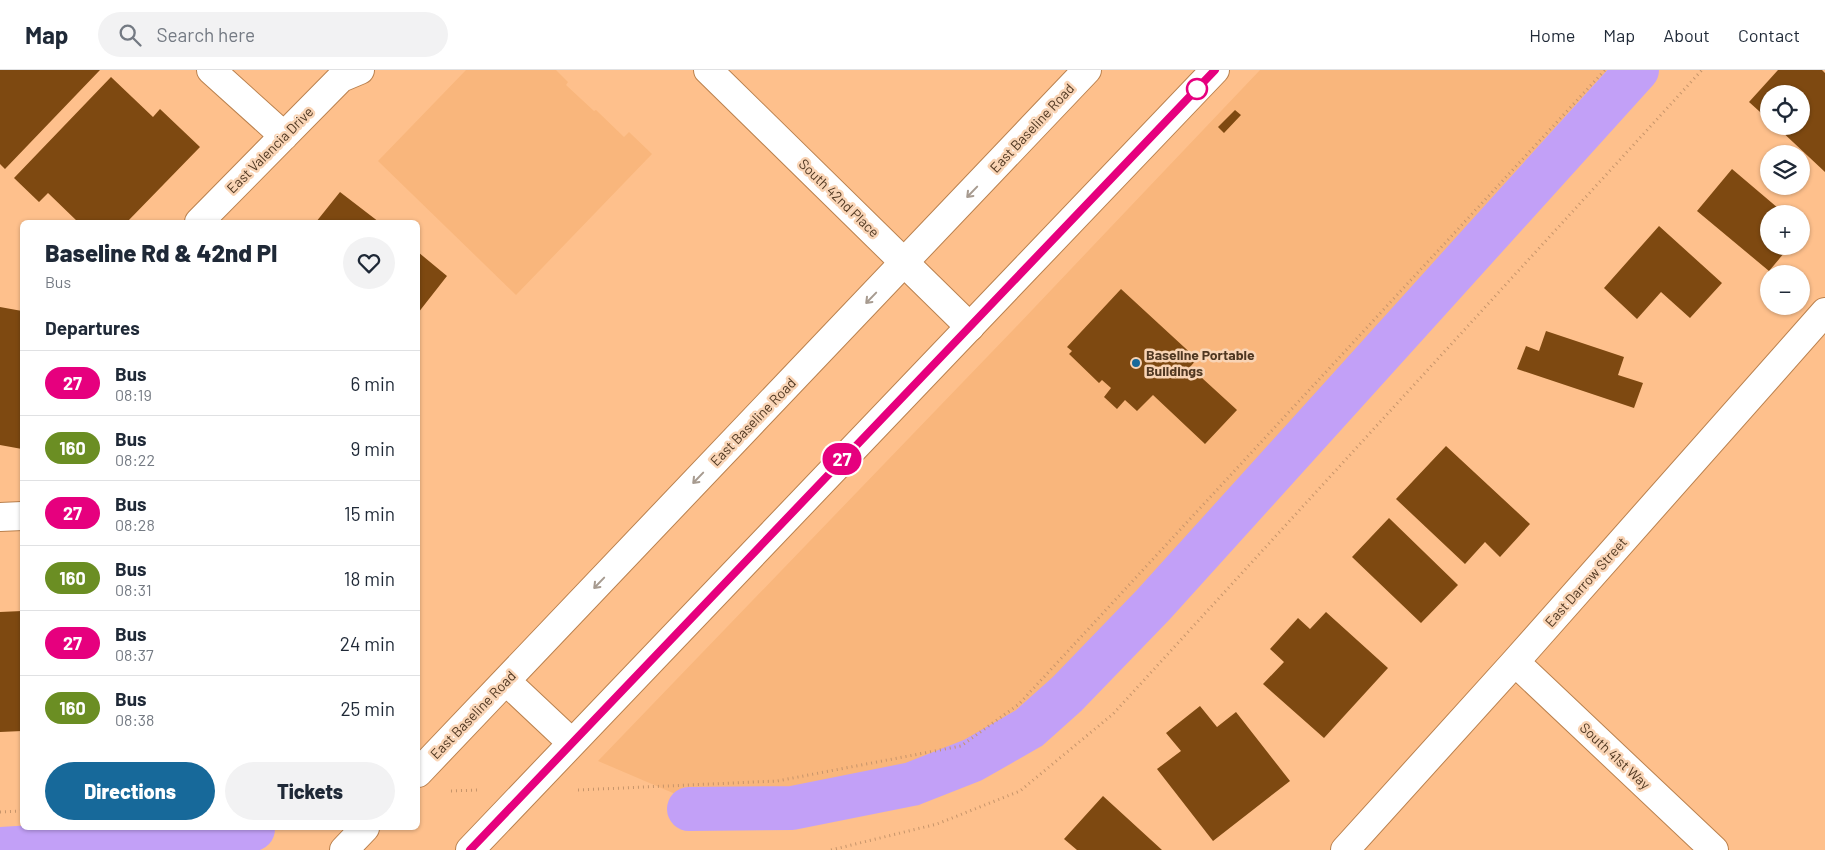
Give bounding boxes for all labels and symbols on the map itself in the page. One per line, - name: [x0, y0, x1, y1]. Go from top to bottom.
- unlabelled marker: [1186, 78, 1208, 100]
- street label: East Baseline Road: [986, 80, 1077, 176]
- street label: East Valencia Drive: [223, 103, 316, 196]
- street label: South 42nd Place: [796, 155, 883, 240]
- one-way arrow: [966, 185, 978, 198]
- one-way arrow: [865, 291, 877, 304]
- place label: Baseline Portable Buildings: [1146, 346, 1255, 379]
- marker: Baseline Portable Buildings: [1130, 357, 1142, 369]
- street label: East Baseline Road: [706, 374, 799, 469]
- line badge: 27: [820, 443, 864, 475]
- one-way arrow: [692, 472, 704, 485]
- street label: East Darrow Street: [1541, 533, 1630, 630]
- one-way arrow: [593, 577, 605, 589]
- street label: East Baseline Road: [426, 667, 519, 762]
- street label: South 41st Way: [1577, 719, 1654, 793]

